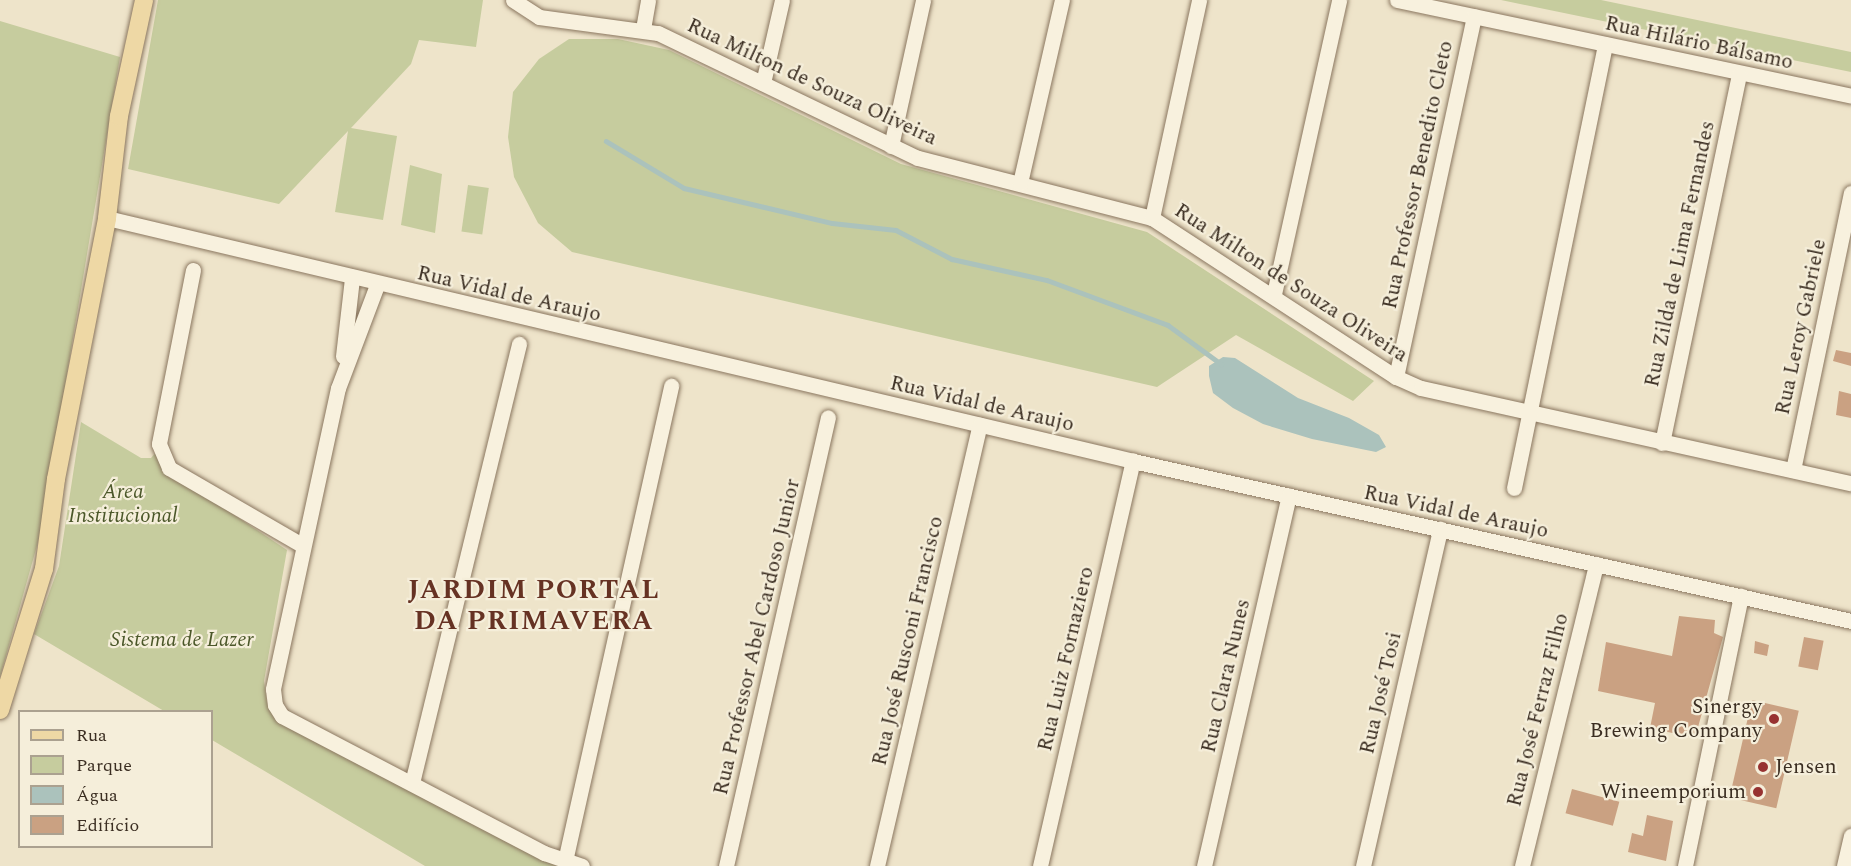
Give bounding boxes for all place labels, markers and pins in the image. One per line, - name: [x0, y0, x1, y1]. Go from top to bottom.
- place label: Sinergy Brewing Company: [1589, 694, 1762, 744]
- marker: Sinergy Brewing Company: [1767, 712, 1781, 726]
- place label: Jensen: [1775, 754, 1837, 780]
- marker: Jensen: [1756, 760, 1770, 774]
- place label: Wineemporium: [1600, 779, 1746, 805]
- marker: Wineemporium: [1751, 785, 1765, 799]

